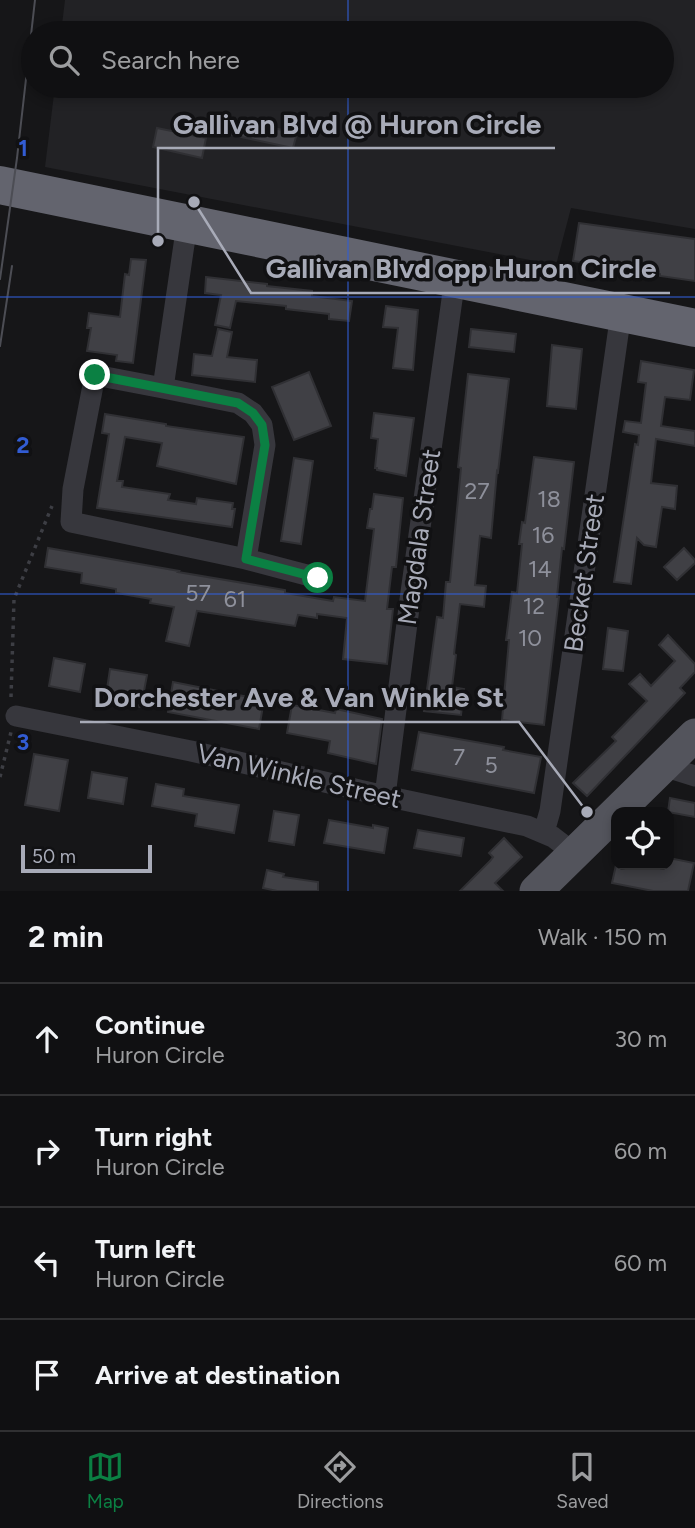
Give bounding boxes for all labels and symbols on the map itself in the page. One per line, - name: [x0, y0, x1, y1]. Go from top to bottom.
- callout: Gallivan Blvd @ Huron Circle: [158, 99, 555, 148]
- text: Gallivan Blvd @ Huron Circle: [173, 107, 541, 141]
- text: 1: [18, 134, 28, 162]
- callout: Gallivan Blvd opp Huron Circle: [251, 244, 670, 293]
- text: Gallivan Blvd opp Huron Circle: [266, 251, 656, 285]
- route end: [79, 359, 110, 390]
- text: 2: [16, 431, 30, 459]
- street label: Magdala Street: [391, 447, 447, 627]
- house number: 27: [464, 477, 490, 505]
- house number: 18: [537, 485, 561, 513]
- street label: Becket Street: [557, 492, 611, 654]
- house number: 16: [532, 521, 554, 549]
- house number: 14: [528, 555, 552, 583]
- route start: [302, 562, 333, 593]
- house number: 57: [185, 579, 211, 607]
- house number: 61: [224, 585, 246, 613]
- house number: 12: [523, 592, 545, 620]
- house number: 10: [518, 624, 542, 652]
- callout: Dorchester Ave & Van Winkle St: [80, 673, 519, 722]
- text: Dorchester Ave & Van Winkle St: [94, 680, 504, 714]
- text: 3: [17, 728, 29, 756]
- street label: Van Winkle Street: [194, 737, 404, 815]
- house number: 7: [453, 743, 465, 771]
- house number: 5: [484, 751, 498, 779]
- scale bar: [21, 842, 152, 874]

